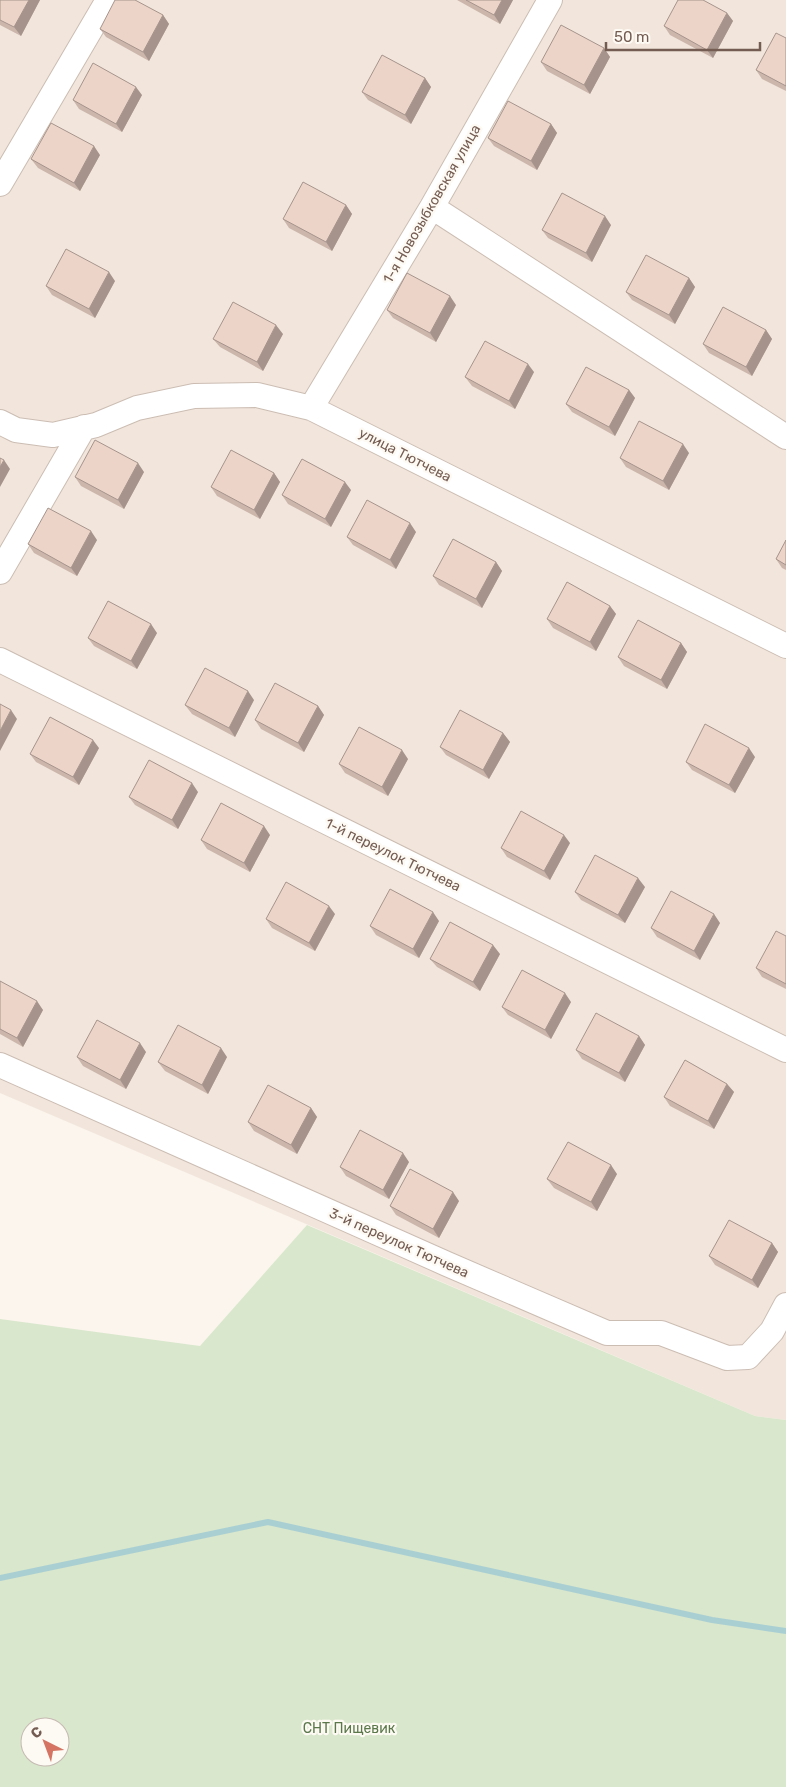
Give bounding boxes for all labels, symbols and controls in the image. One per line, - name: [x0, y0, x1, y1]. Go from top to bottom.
- scale bar: [606, 20, 760, 52]
- text: 50 m: [614, 28, 649, 46]
- street label: 1-я Новозыбковская улица: [380, 122, 484, 286]
- street label: улица Тютчева: [356, 424, 454, 486]
- street label: 1-й переулок Тютчева: [322, 815, 464, 895]
- street label: 3-й переулок Тютчева: [327, 1205, 471, 1281]
- north arrow: [20, 1717, 70, 1767]
- park label: СНТ Пищевик: [303, 1720, 396, 1737]
- text: С: [27, 1723, 46, 1742]

